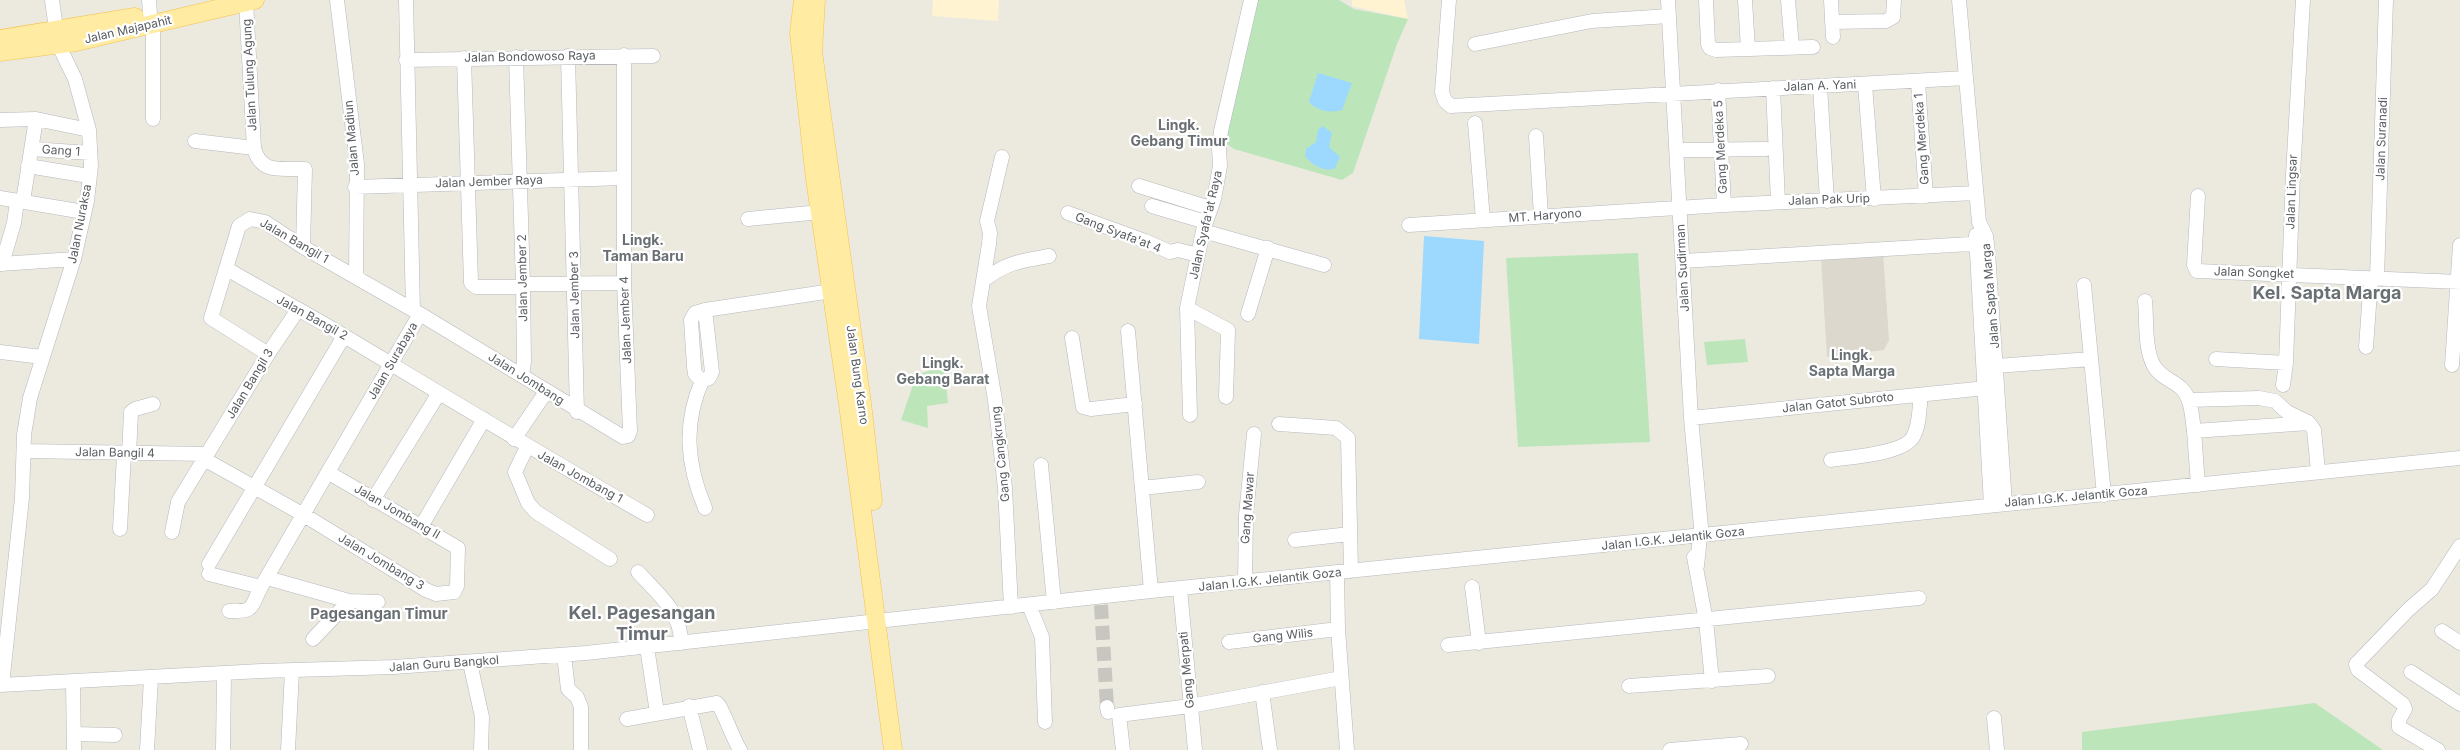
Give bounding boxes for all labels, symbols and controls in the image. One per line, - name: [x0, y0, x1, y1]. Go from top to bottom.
- street label: Jalan Majapahit: [83, 13, 173, 47]
- street label: Jalan Tulung Agung: [240, 18, 260, 132]
- street label: Jalan Bondowoso Raya: [464, 49, 596, 65]
- street label: Jalan A. Yani: [1783, 78, 1857, 94]
- street label: Gang Merdeka 1: [1912, 93, 1932, 185]
- street label: Jalan Suranadi: [2373, 97, 2391, 181]
- street label: Jalan Madiun: [342, 100, 362, 176]
- street label: Gang Merdeka 5: [1711, 100, 1731, 194]
- district label: Lingk. Gebang Timur: [1130, 118, 1228, 150]
- street label: Gang 1: [41, 142, 81, 160]
- street label: Jalan Lingsar: [2283, 154, 2301, 230]
- street label: Jalan Syafa'at Raya: [1186, 169, 1226, 281]
- street label: Jalan Jember Raya: [435, 173, 543, 191]
- street label: Jalan Nuraksa: [65, 183, 95, 265]
- street label: Jalan Pak Urip: [1788, 191, 1870, 209]
- street label: MT. Haryono: [1508, 206, 1582, 226]
- street label: Gang Syafa'at 4: [1073, 210, 1163, 256]
- street label: Jalan Bangil 1: [257, 216, 331, 266]
- street label: Jalan Sudirman: [1674, 224, 1692, 312]
- district label: Lingk. Taman Baru: [602, 233, 684, 266]
- street label: Jalan Jember 2: [515, 234, 531, 322]
- street label: Jalan Sapta Marga: [1979, 243, 2003, 349]
- street label: Jalan Jember 3: [567, 251, 583, 339]
- street label: Jalan Songket: [2214, 264, 2294, 282]
- street label: Jalan Jember 4: [617, 276, 635, 364]
- district label: Kel. Sapta Marga: [2252, 283, 2402, 305]
- street label: Jalan Bangil 2: [274, 292, 350, 344]
- street label: Jalan Surabaya: [365, 320, 421, 402]
- street label: Jalan Bung Karno: [843, 324, 871, 426]
- street label: Jalan Bangil 3: [223, 346, 277, 422]
- district label: Lingk. Sapta Marga: [1809, 348, 1895, 381]
- street label: Jalan Jombang: [485, 350, 567, 408]
- district label: Lingk. Gebang Barat: [897, 356, 989, 388]
- street label: Jalan Gatot Subroto: [1781, 390, 1895, 416]
- street label: Gang Cangkrung: [989, 405, 1013, 503]
- street label: Jalan Bangil 4: [75, 445, 155, 461]
- street label: Jalan Jombang 1: [535, 448, 625, 506]
- street label: Gang Mawar: [1238, 472, 1258, 544]
- street label: Jalan Jombang II: [352, 482, 442, 542]
- street label: Jalan I.G.K. Jelantik Goza: [2004, 484, 2148, 510]
- street label: Jalan I.G.K. Jelantik Goza: [1601, 524, 1745, 554]
- street label: Jalan Jombang 3: [335, 531, 427, 593]
- street label: Jalan I.G.K. Jelantik Goza: [1198, 565, 1342, 595]
- district label: Kel. Pagesangan Timur: [569, 603, 715, 646]
- district label: Pagesangan Timur: [310, 605, 448, 623]
- street label: Gang Wilis: [1252, 626, 1314, 646]
- street label: Gang Merpati: [1176, 631, 1198, 709]
- street label: Jalan Guru Bangkol: [389, 653, 499, 675]

